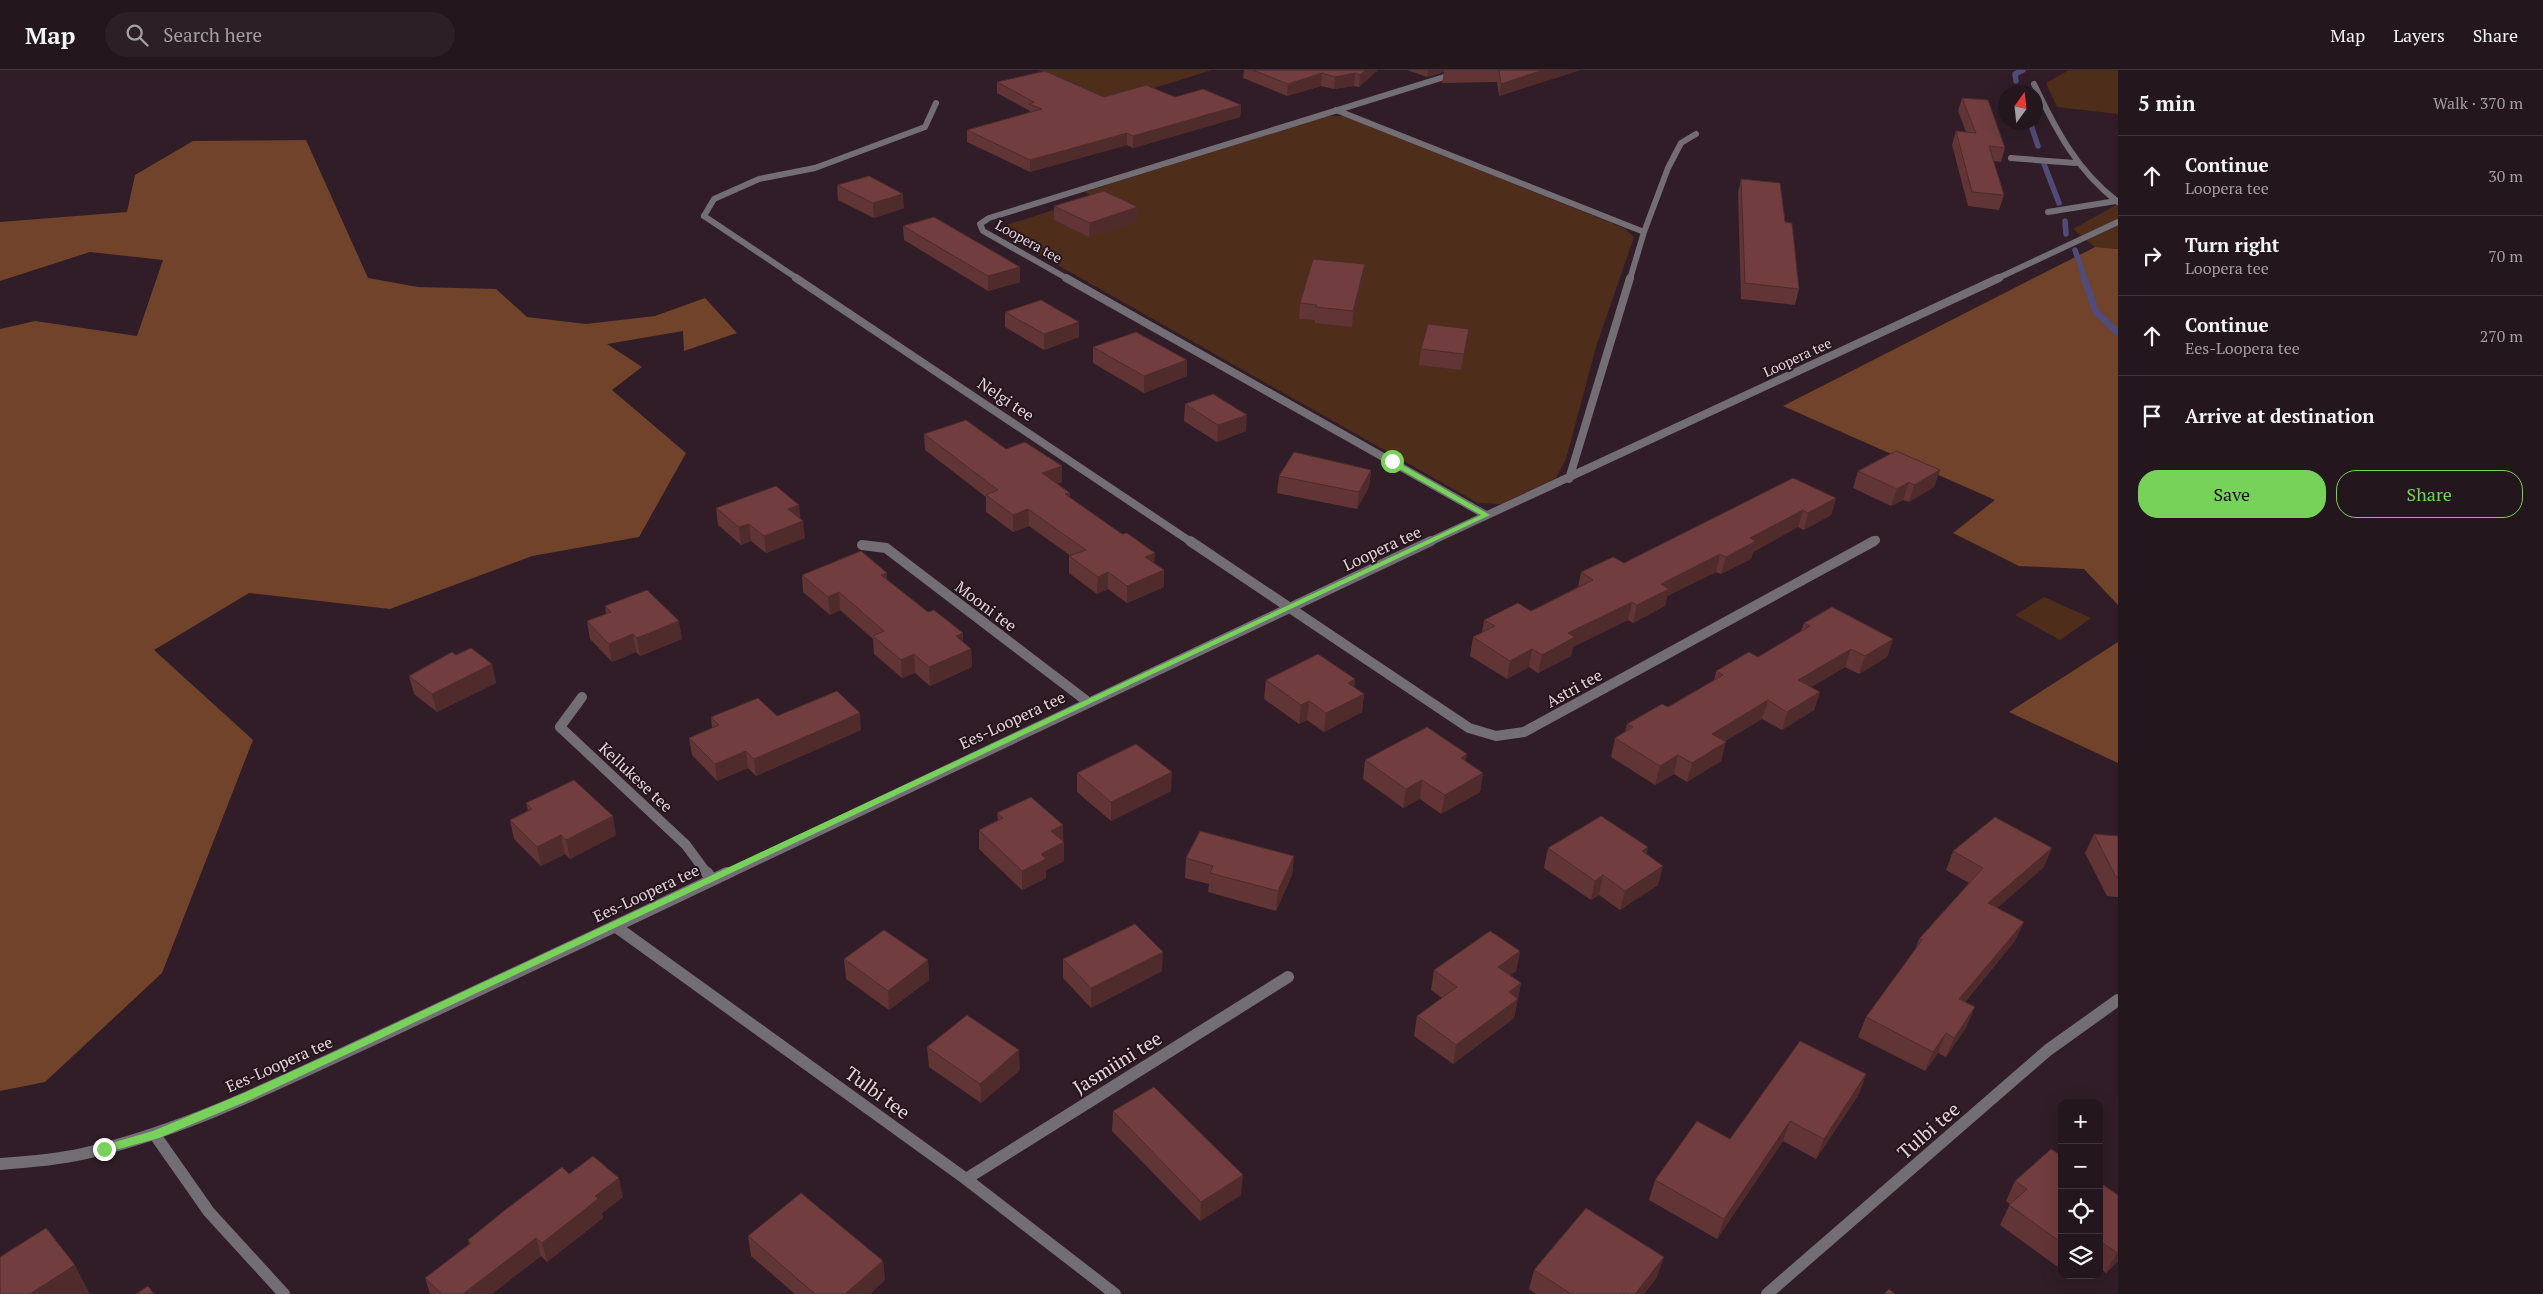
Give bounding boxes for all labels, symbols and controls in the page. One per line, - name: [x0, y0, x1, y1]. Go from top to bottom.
- search box: [105, 12, 455, 57]
- text: Map: [25, 19, 75, 51]
- icon: search: [123, 21, 151, 49]
- text: Search here: [163, 22, 262, 47]
- text: Map: [2330, 23, 2365, 47]
- text: Layers: [2393, 23, 2445, 47]
- text: Share: [2473, 23, 2518, 47]
- north arrow: [1998, 85, 2043, 130]
- text: 5 min: [2138, 89, 2195, 117]
- text: Walk · 370 m: [2433, 92, 2523, 114]
- text: Continue: [2185, 152, 2269, 177]
- icon: ahead: [2138, 162, 2166, 190]
- text: 30 m: [2488, 165, 2523, 187]
- text: Loopera tee: [2185, 177, 2269, 199]
- street label: Loopera tee: [992, 215, 1066, 267]
- text: Turn right: [2185, 232, 2279, 257]
- icon: right: [2138, 242, 2166, 270]
- text: 70 m: [2488, 245, 2523, 267]
- text: Loopera tee: [2185, 257, 2269, 279]
- text: Continue: [2185, 312, 2269, 337]
- icon: ahead: [2138, 322, 2166, 350]
- text: 270 m: [2480, 325, 2523, 347]
- street label: Loopera tee: [1760, 333, 1834, 381]
- text: Ees-Loopera tee: [2185, 337, 2300, 359]
- street label: Nelgi tee: [973, 372, 1039, 426]
- icon: arrive: [2138, 402, 2166, 430]
- text: Arrive at destination: [2185, 403, 2374, 428]
- route start: [1381, 450, 1404, 473]
- button: Save: [2138, 470, 2326, 518]
- button: Share: [2336, 470, 2523, 518]
- street label: Loopera tee: [1339, 520, 1425, 576]
- street label: Mooni tee: [951, 576, 1021, 636]
- street label: Astri tee: [1542, 664, 1606, 712]
- street label: Ees-Loopera tee: [955, 686, 1069, 754]
- street label: Kellukese tee: [594, 737, 678, 817]
- street label: Ees-Loopera tee: [589, 859, 703, 927]
- street label: Jasmiini tee: [1068, 1025, 1166, 1099]
- street label: Ees-Loopera tee: [222, 1031, 336, 1097]
- street label: Tulbi tee: [840, 1060, 916, 1124]
- street label: Tulbi tee: [1892, 1096, 1964, 1164]
- map controls: [2058, 1099, 2103, 1279]
- button: +: [2058, 1099, 2103, 1144]
- route end: [93, 1138, 116, 1161]
- button: −: [2058, 1144, 2103, 1189]
- button: locate: [2058, 1189, 2103, 1234]
- button: layers: [2058, 1234, 2103, 1279]

